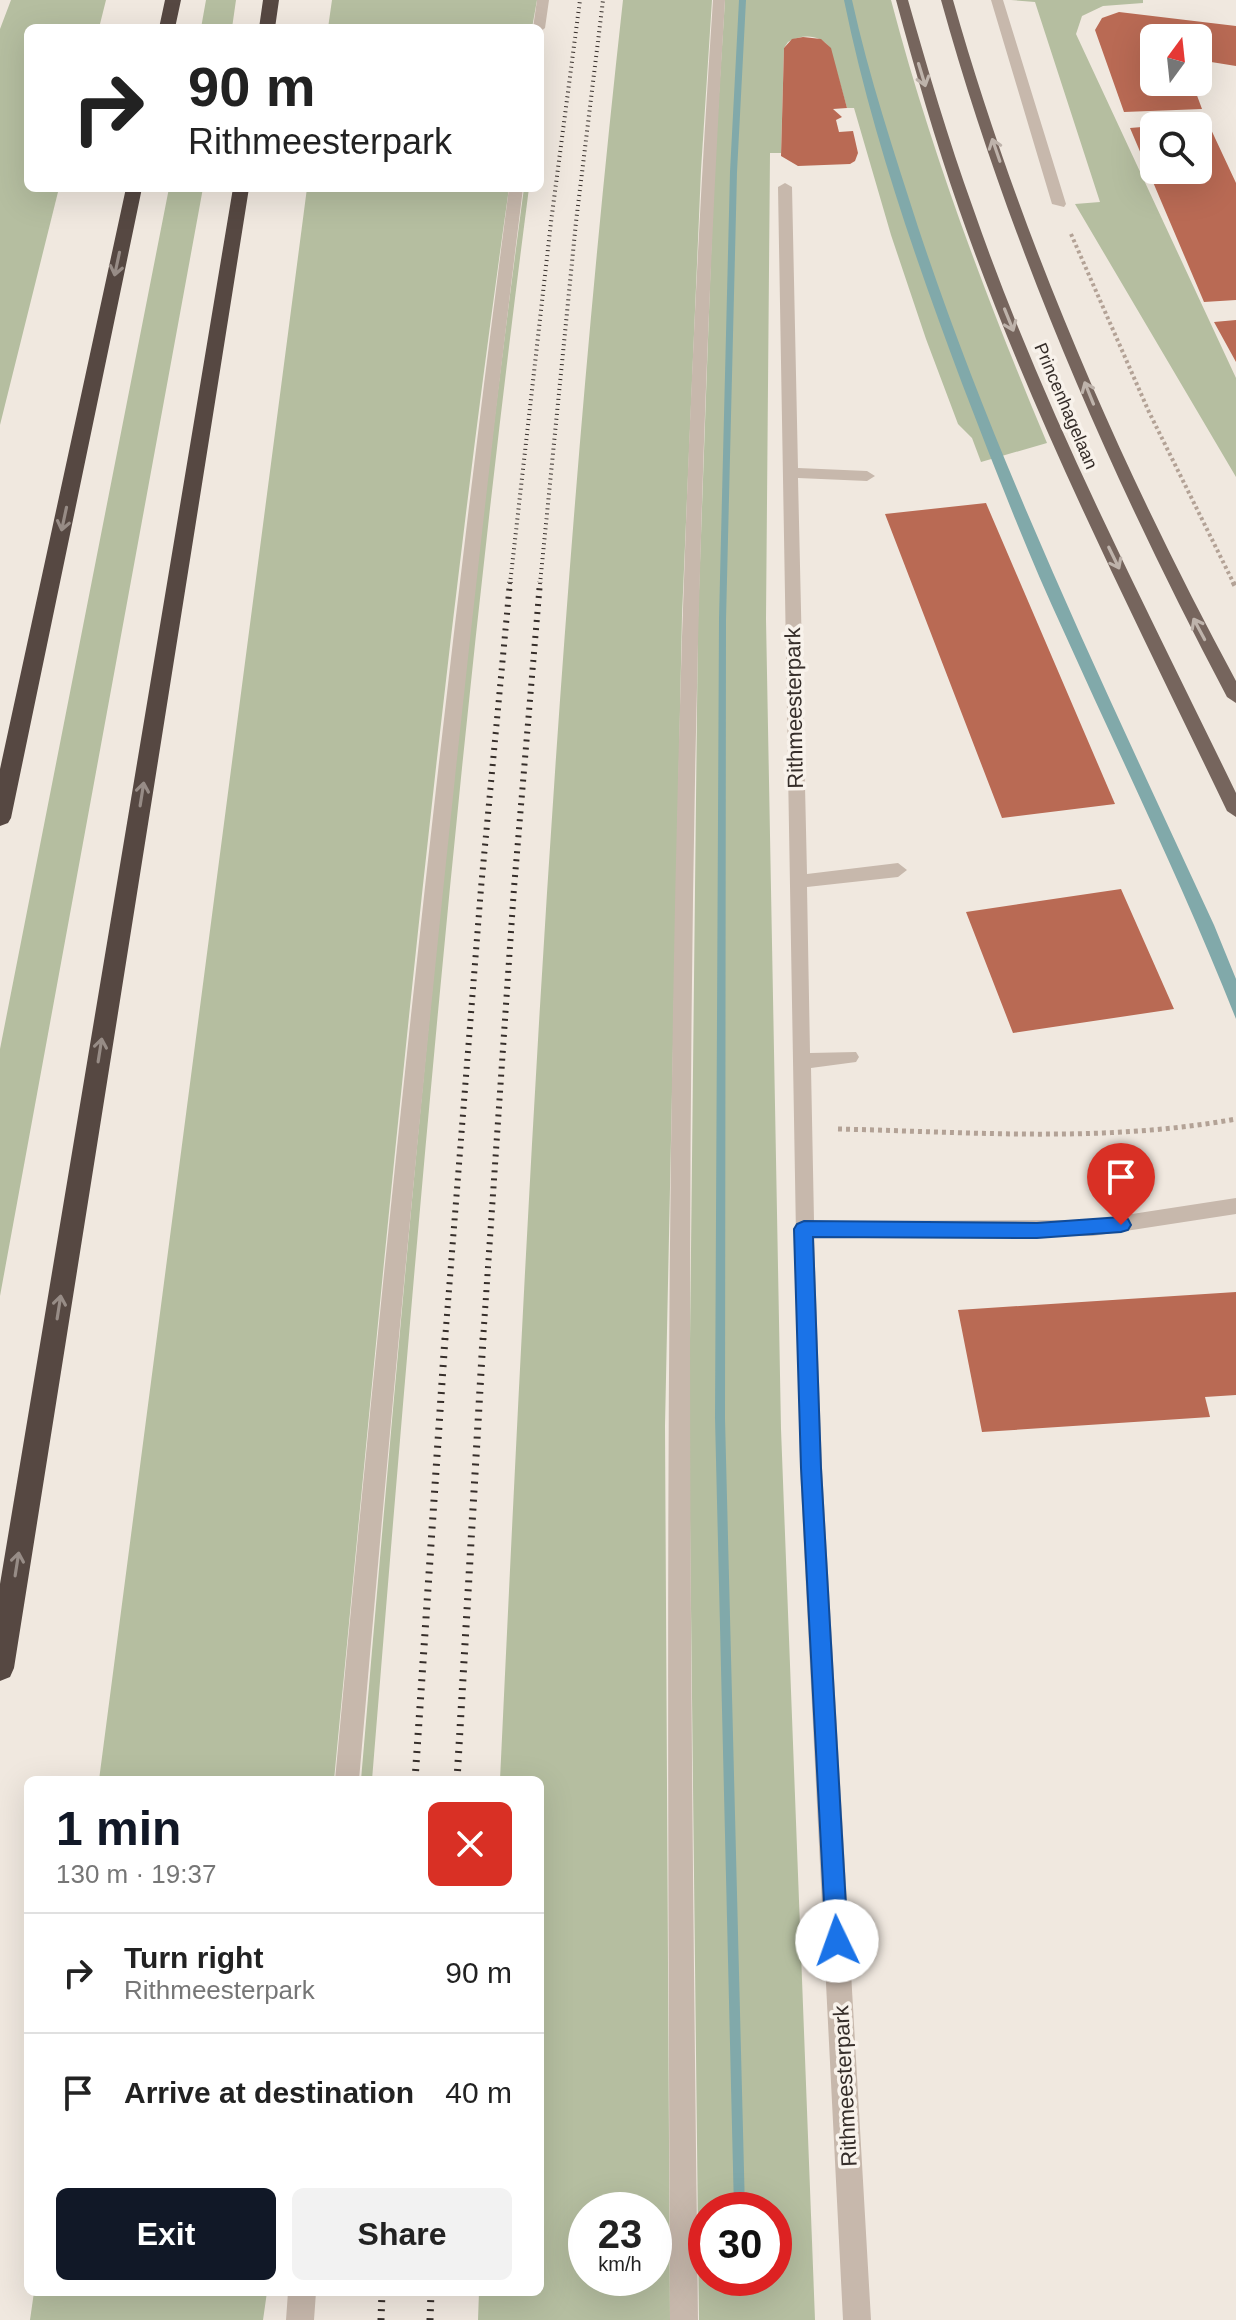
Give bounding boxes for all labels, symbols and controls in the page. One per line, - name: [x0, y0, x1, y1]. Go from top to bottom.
- north arrow: [1140, 24, 1212, 96]
- map controls: [1140, 24, 1212, 184]
- text: 90 m: [188, 55, 316, 118]
- icon: right: [56, 56, 160, 160]
- one-way arrow: [916, 63, 931, 88]
- button: search: [1140, 112, 1212, 184]
- text: Rithmeesterpark: [188, 121, 452, 162]
- one-way arrow: [987, 138, 1002, 163]
- one-way arrow: [109, 251, 124, 277]
- one-way arrow: [1002, 307, 1017, 332]
- street label: Princenhagelaan: [1030, 340, 1102, 472]
- one-way arrow: [1081, 381, 1096, 406]
- one-way arrow: [55, 505, 70, 531]
- one-way arrow: [1107, 546, 1122, 570]
- one-way arrow: [1190, 617, 1206, 641]
- street label: Rithmeesterpark: [780, 626, 808, 789]
- one-way arrow: [135, 781, 150, 807]
- one-way arrow: [94, 1038, 109, 1063]
- pin: [1087, 1143, 1155, 1225]
- icon: arrive: [1099, 1155, 1143, 1199]
- one-way arrow: [52, 1295, 67, 1320]
- one-way arrow: [10, 1551, 25, 1577]
- text: 1 min: [56, 1802, 181, 1855]
- button: close: [428, 1802, 512, 1886]
- text: 130 m · 19:37: [56, 1859, 216, 1889]
- position arrow: [795, 1899, 879, 1983]
- text: Turn right: [124, 1941, 263, 1974]
- icon: right: [56, 1951, 100, 1995]
- text: 90 m: [445, 1956, 512, 1989]
- text: Rithmeesterpark: [124, 1975, 315, 2005]
- street label: Rithmeesterpark: [828, 2004, 862, 2167]
- icon: arrive: [56, 2071, 100, 2115]
- text: Arrive at destination: [124, 2076, 414, 2109]
- text: 40 m: [445, 2076, 512, 2109]
- button: Exit: [56, 2188, 276, 2280]
- button: Share: [292, 2188, 512, 2280]
- speed limit sign: 30: [688, 2192, 792, 2296]
- text: 23: [598, 2212, 642, 2256]
- text: km/h: [598, 2253, 642, 2275]

